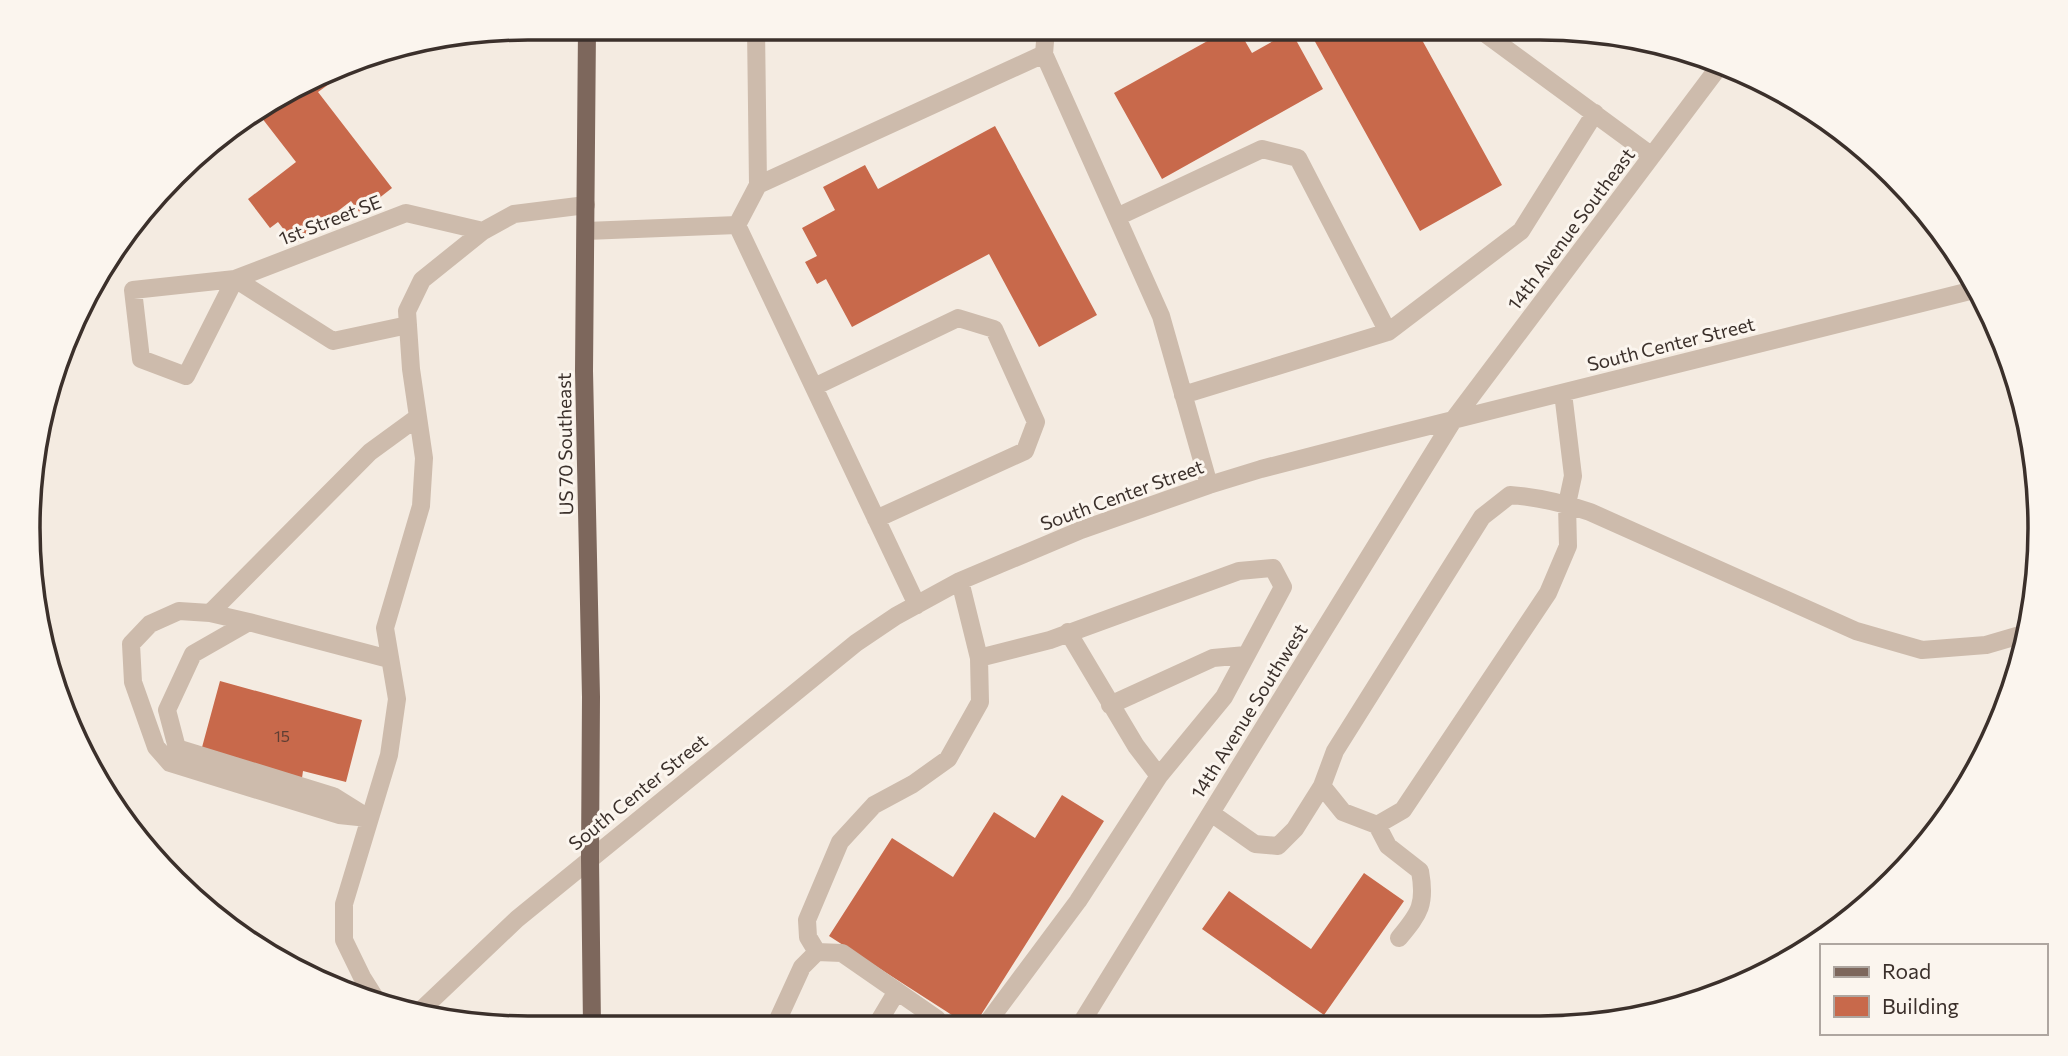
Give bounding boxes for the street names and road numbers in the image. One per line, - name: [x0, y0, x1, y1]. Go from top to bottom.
- street label: 14th Avenue Southeast: [1502, 143, 1639, 314]
- street label: 1st Street SE: [275, 189, 384, 250]
- street label: South Center Street: [1585, 312, 1757, 375]
- street label: US 70 Southeast: [552, 372, 577, 516]
- street label: South Center Street: [1037, 454, 1207, 535]
- street label: 14th Avenue Southwest: [1185, 619, 1312, 802]
- street label: South Center Street: [564, 728, 712, 855]

